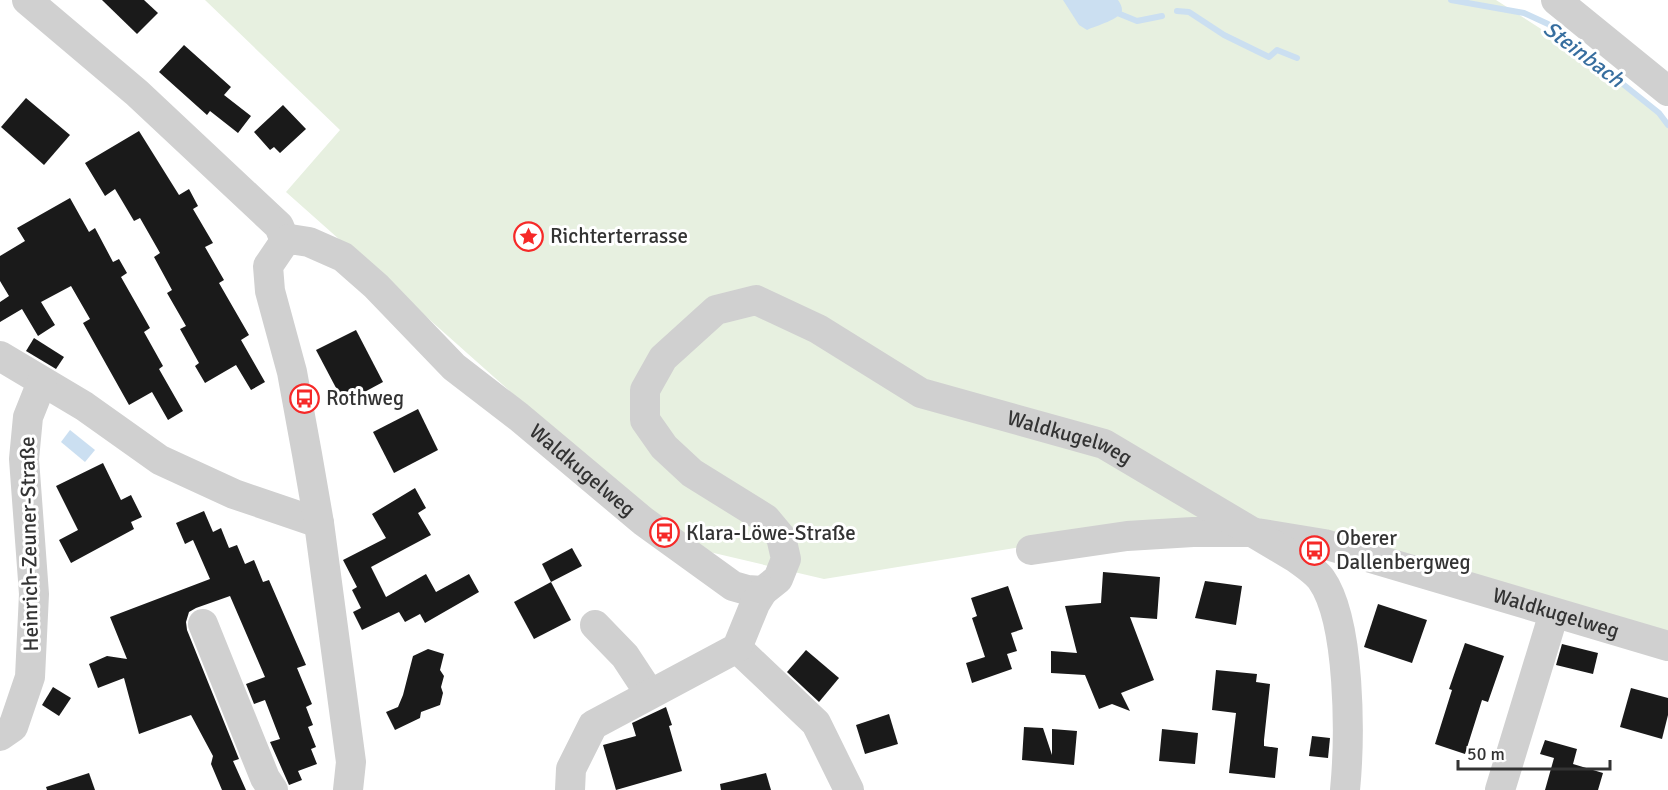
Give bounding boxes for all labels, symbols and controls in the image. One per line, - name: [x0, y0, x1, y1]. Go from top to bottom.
- water label: Steinbach: [1538, 15, 1630, 94]
- place icon: Richterterrasse: [513, 220, 545, 252]
- place label: Richterterrasse: [550, 223, 688, 249]
- bus stop icon: Rothweg: [289, 382, 321, 414]
- place label: Rothweg: [326, 385, 404, 411]
- street label: Waldkugelweg: [1004, 405, 1137, 471]
- street label: Waldkugelweg: [524, 418, 641, 522]
- street label: Heinrich-Zeuner-Straße: [14, 436, 44, 652]
- bus stop icon: Klara-Löwe-Straße: [649, 517, 681, 549]
- place label: Klara-Löwe-Straße: [686, 520, 856, 546]
- place label: Oberer Dallenbergweg: [1336, 525, 1471, 575]
- bus stop icon: Oberer Dallenbergweg: [1299, 534, 1331, 566]
- street label: Waldkugelweg: [1490, 582, 1622, 644]
- scale bar: [1458, 733, 1610, 771]
- text: 50 m: [1467, 743, 1505, 765]

